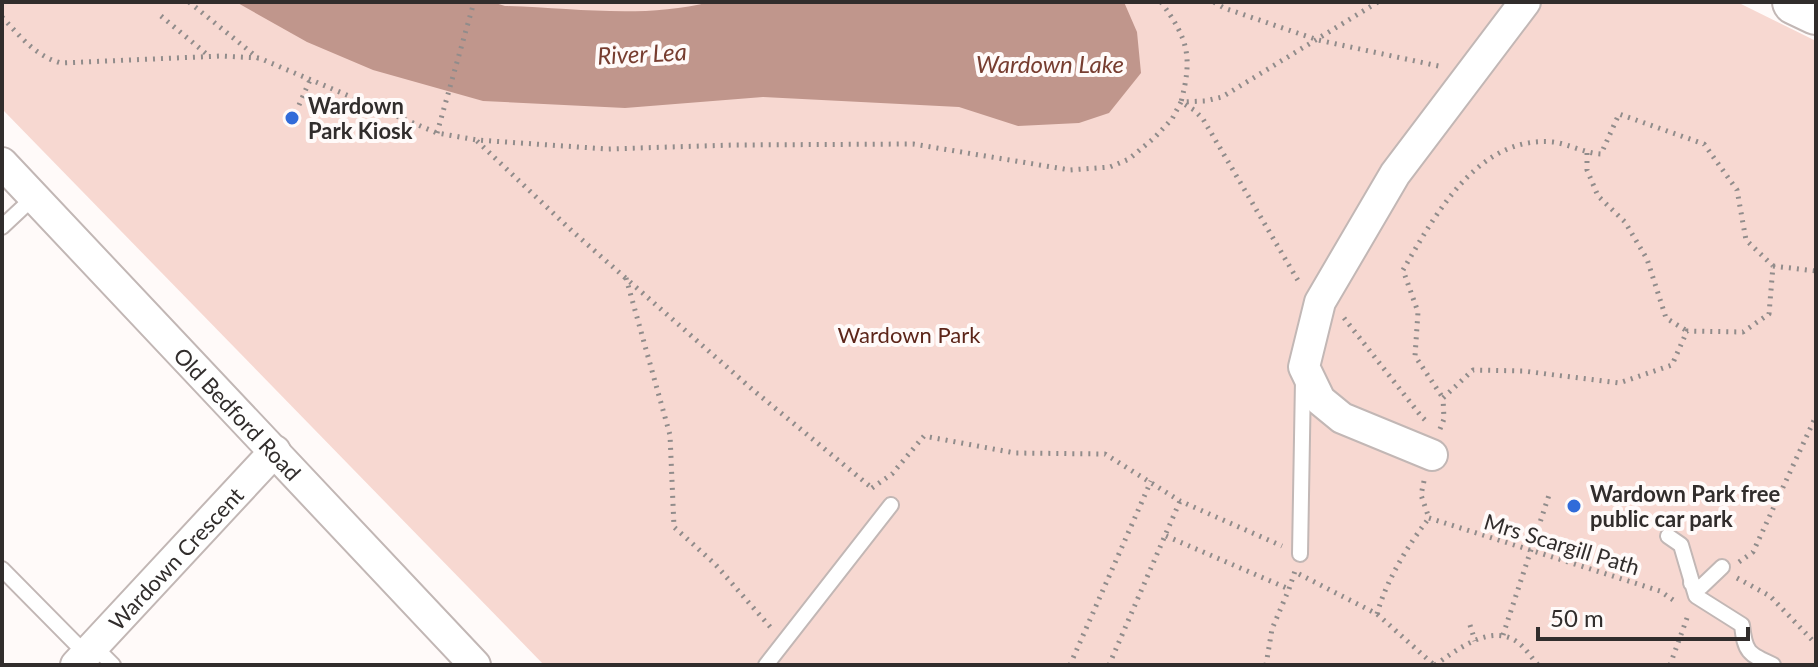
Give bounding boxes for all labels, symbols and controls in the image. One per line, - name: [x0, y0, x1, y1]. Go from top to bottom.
- water label: River Lea: [596, 36, 688, 70]
- water label: Wardown Lake: [976, 49, 1124, 78]
- place label: Wardown Park Kiosk: [308, 92, 413, 144]
- marker: Wardown Park Kiosk: [283, 109, 301, 127]
- park label: Wardown Park: [838, 321, 981, 348]
- street label: Old Bedford Road: [169, 341, 307, 486]
- place label: Wardown Park free public car park: [1590, 480, 1780, 532]
- street label: Wardown Crescent: [102, 481, 248, 635]
- marker: Wardown Park free public car park: [1565, 497, 1583, 515]
- street label: Mrs Scargill Path: [1481, 508, 1643, 580]
- scale bar: [1538, 591, 1748, 641]
- text: 50 m: [1550, 603, 1604, 632]

